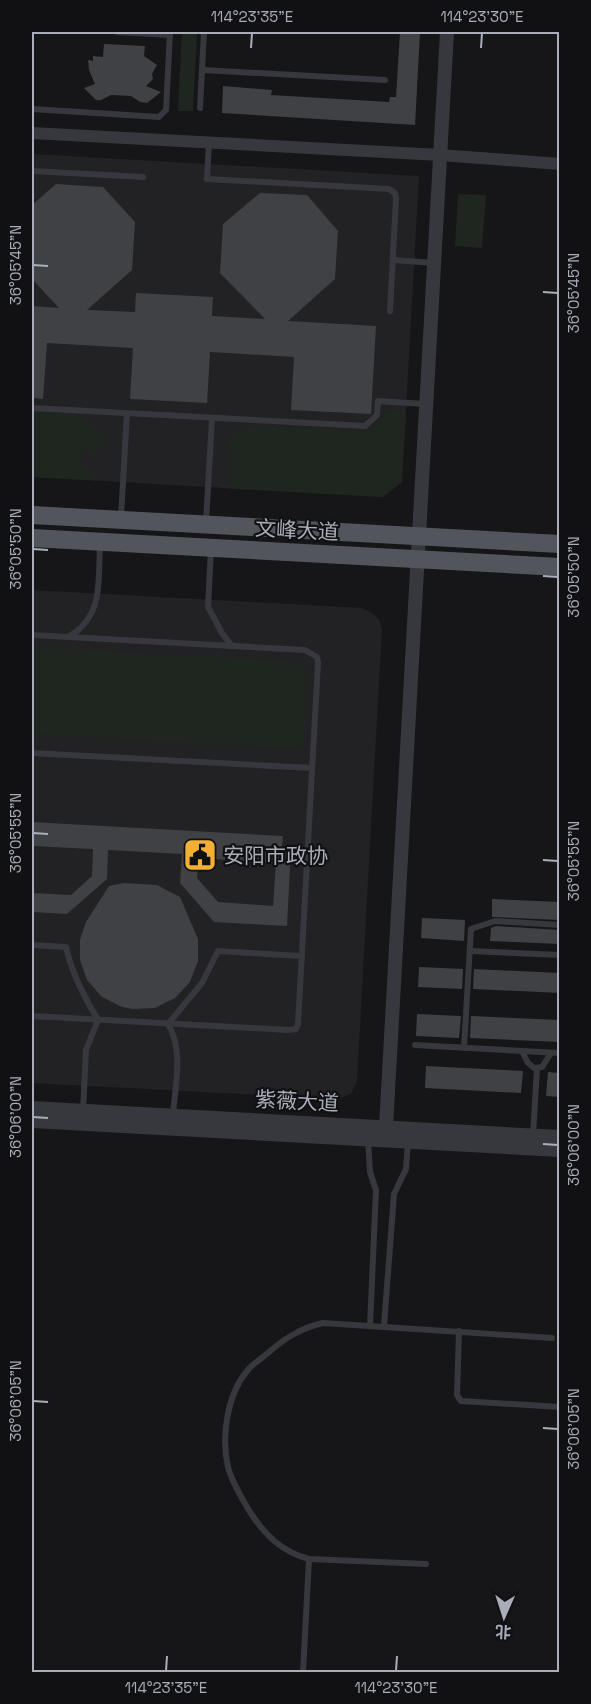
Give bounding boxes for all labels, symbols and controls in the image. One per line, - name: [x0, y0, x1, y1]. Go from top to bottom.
- text: 114°23'35"E: [211, 7, 293, 26]
- text: 114°23'30"E: [441, 7, 523, 26]
- text: 36°05'45"N: [6, 225, 25, 305]
- text: 36°05'45"N: [564, 253, 583, 333]
- text: 36°05'50"N: [6, 508, 25, 590]
- street label: 文峰大道: [254, 514, 340, 546]
- text: 36°05'50"N: [564, 536, 583, 618]
- text: 36°05'55"N: [6, 793, 25, 873]
- text: 36°05'55"N: [564, 821, 583, 901]
- public building icon: 安阳市政协: [182, 837, 218, 873]
- place label: 安阳市政协: [223, 842, 328, 869]
- text: 36°06'00"N: [6, 1076, 25, 1158]
- street label: 紫薇大道: [254, 1085, 340, 1117]
- text: 36°06'00"N: [564, 1104, 583, 1186]
- text: 36°06'05"N: [6, 1360, 25, 1442]
- text: 36°06'05"N: [564, 1388, 583, 1470]
- north arrow: [474, 1587, 534, 1647]
- text: 北: [495, 1621, 512, 1642]
- text: 114°23'35"E: [125, 1678, 207, 1697]
- text: 114°23'30"E: [355, 1678, 437, 1697]

